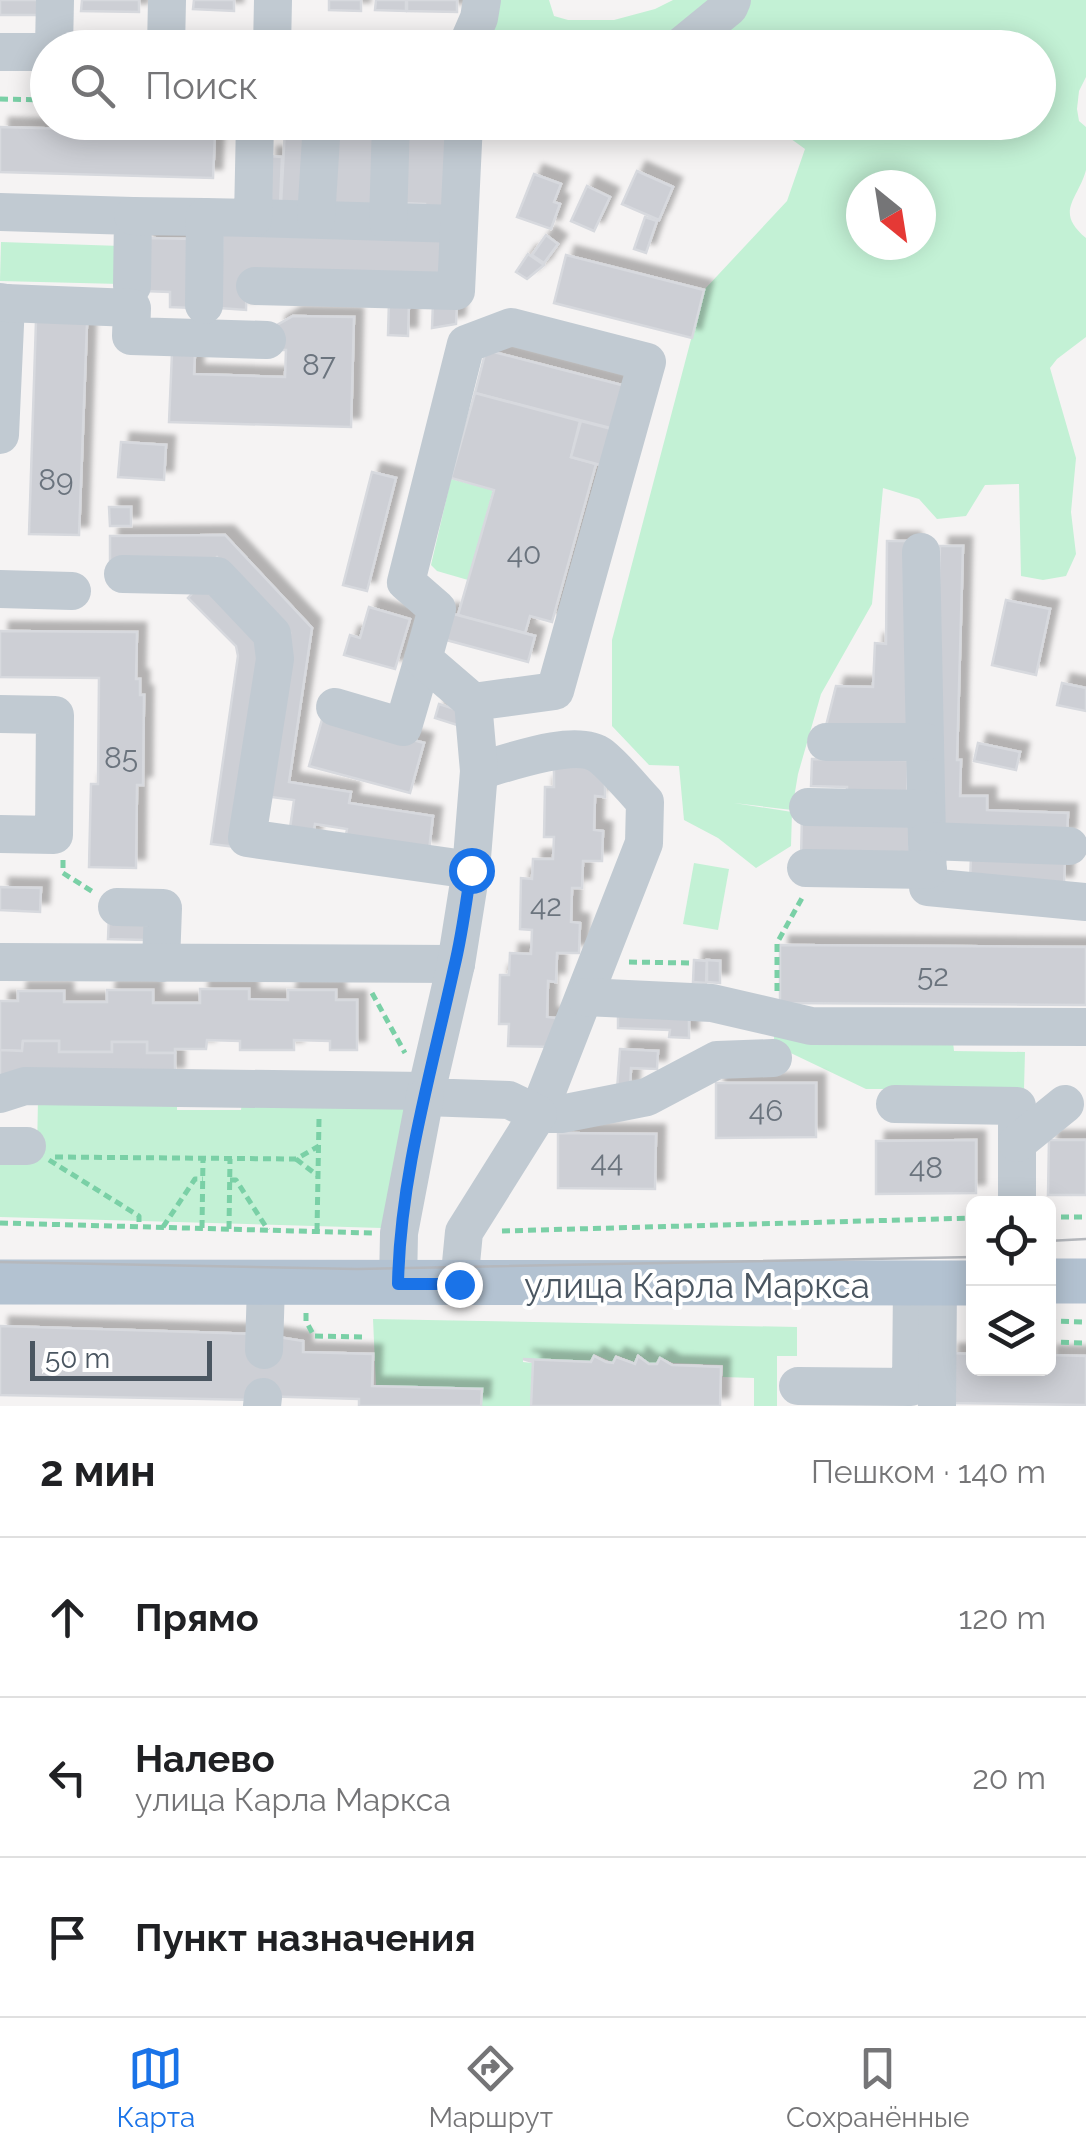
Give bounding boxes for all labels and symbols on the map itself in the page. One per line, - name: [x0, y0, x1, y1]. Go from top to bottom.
- north arrow: [846, 170, 936, 260]
- house number: 87: [302, 347, 336, 382]
- house number: 89: [38, 462, 74, 497]
- house number: 40: [507, 536, 541, 571]
- house number: 85: [104, 740, 138, 775]
- route start: [449, 848, 495, 894]
- house number: 42: [530, 888, 562, 923]
- house number: 52: [917, 958, 949, 993]
- house number: 46: [749, 1093, 783, 1128]
- house number: 44: [591, 1144, 623, 1179]
- house number: 48: [909, 1150, 943, 1185]
- route end: [437, 1262, 483, 1308]
- street label: улица Карла Маркса: [524, 1265, 870, 1306]
- scale bar: [30, 1336, 212, 1380]

